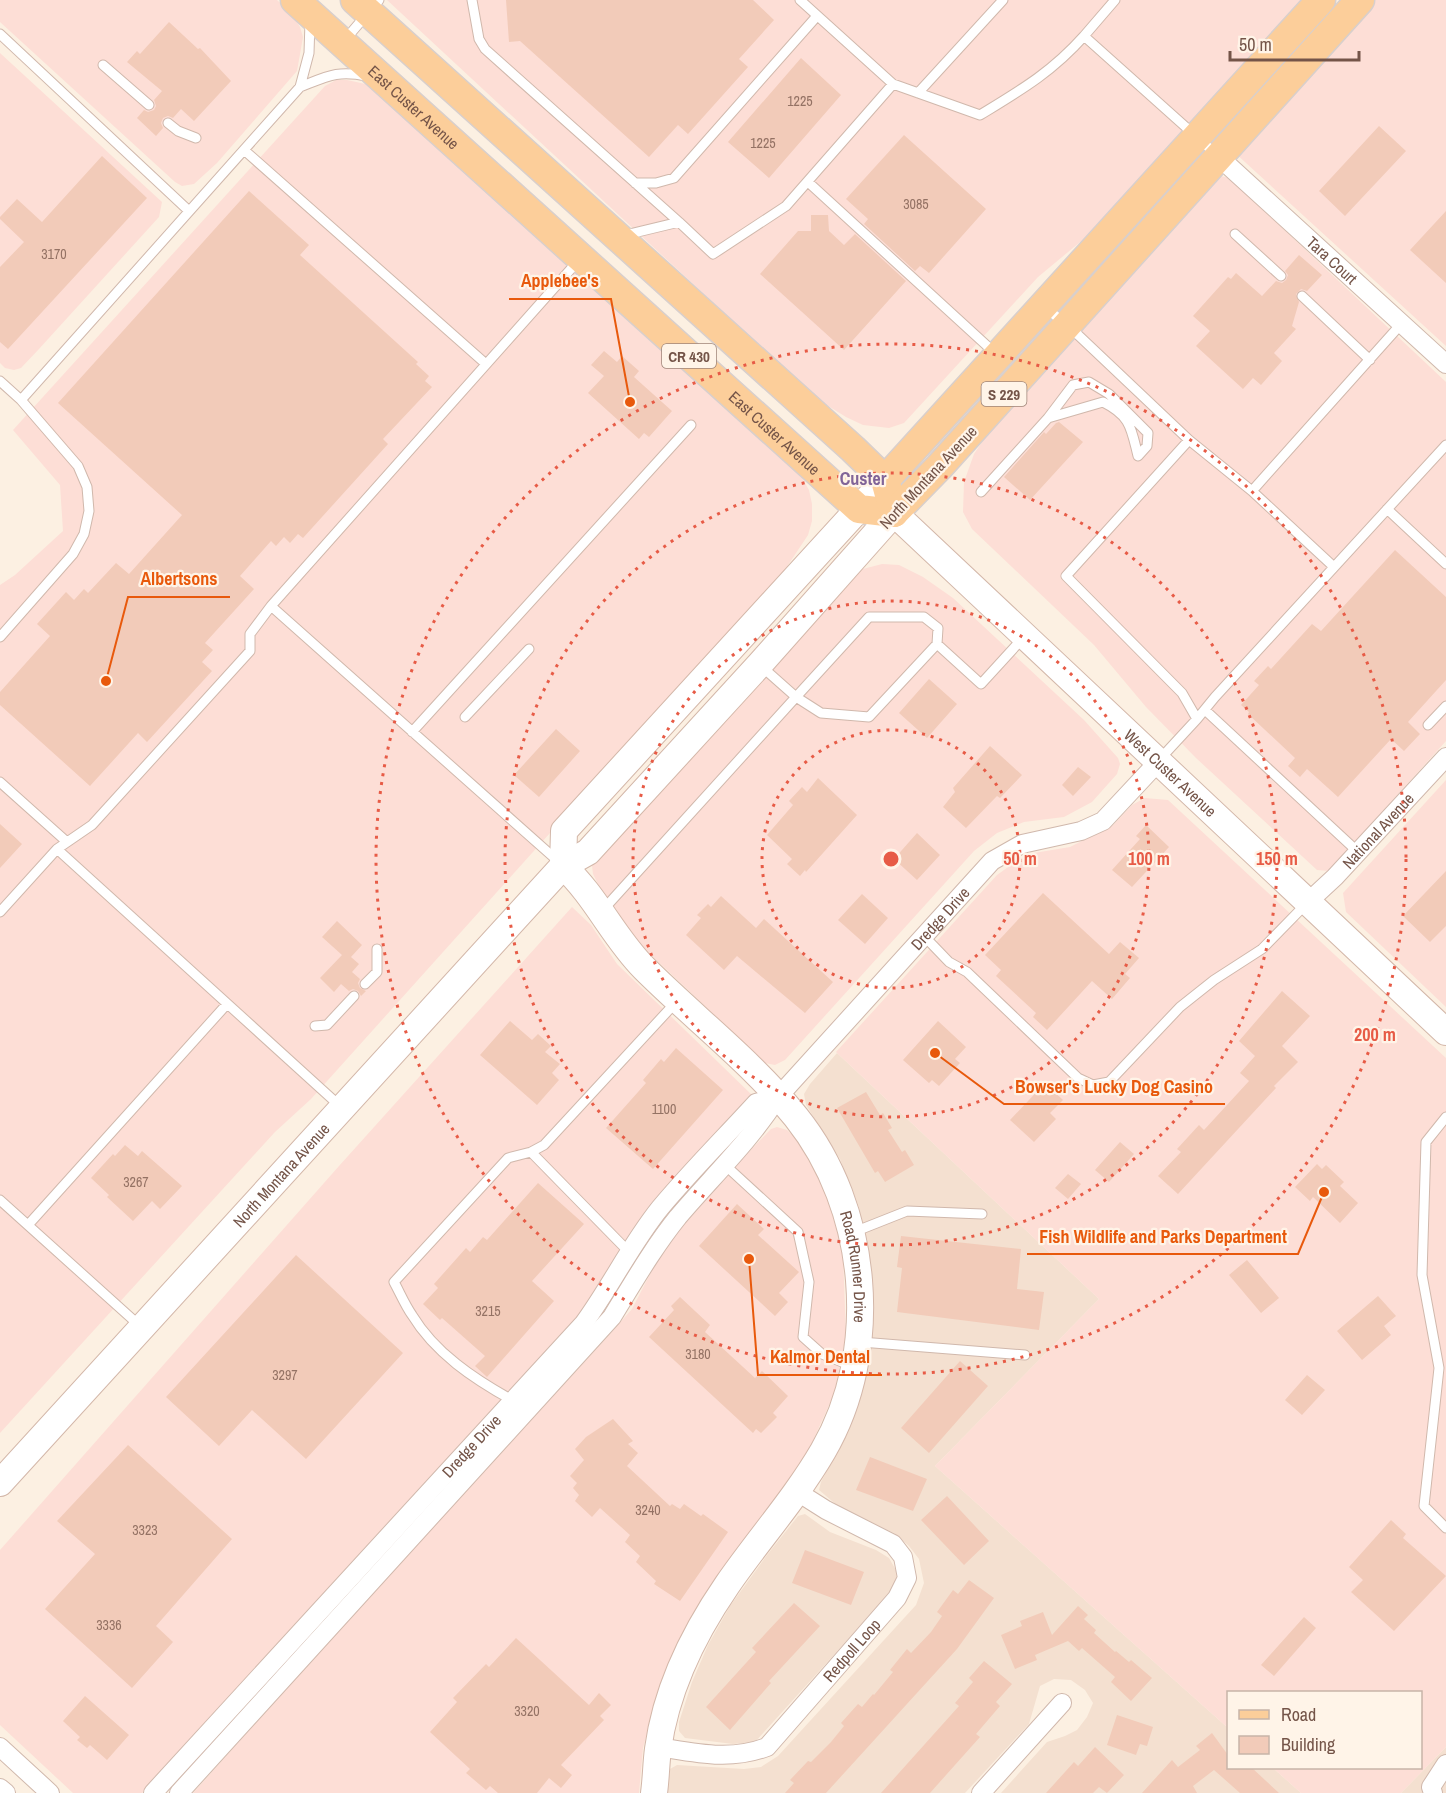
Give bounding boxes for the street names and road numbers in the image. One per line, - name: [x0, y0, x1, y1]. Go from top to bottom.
- street label: East Custer Avenue: [363, 60, 464, 154]
- street label: Tara Court: [1302, 231, 1362, 289]
- road number: CR 430: [662, 344, 716, 368]
- road number: S 229: [982, 382, 1026, 406]
- street label: East Custer Avenue: [724, 386, 825, 480]
- street label: North Montana Avenue: [874, 421, 982, 533]
- street label: West Custer Avenue: [1119, 724, 1221, 822]
- street label: National Avenue: [1337, 788, 1419, 873]
- street label: Dredge Drive: [906, 882, 974, 955]
- street label: North Montana Avenue: [228, 1118, 334, 1232]
- street label: Road Runner Drive: [835, 1208, 871, 1323]
- street label: Dredge Drive: [437, 1410, 506, 1482]
- street label: Redpoll Loop: [818, 1614, 885, 1687]

